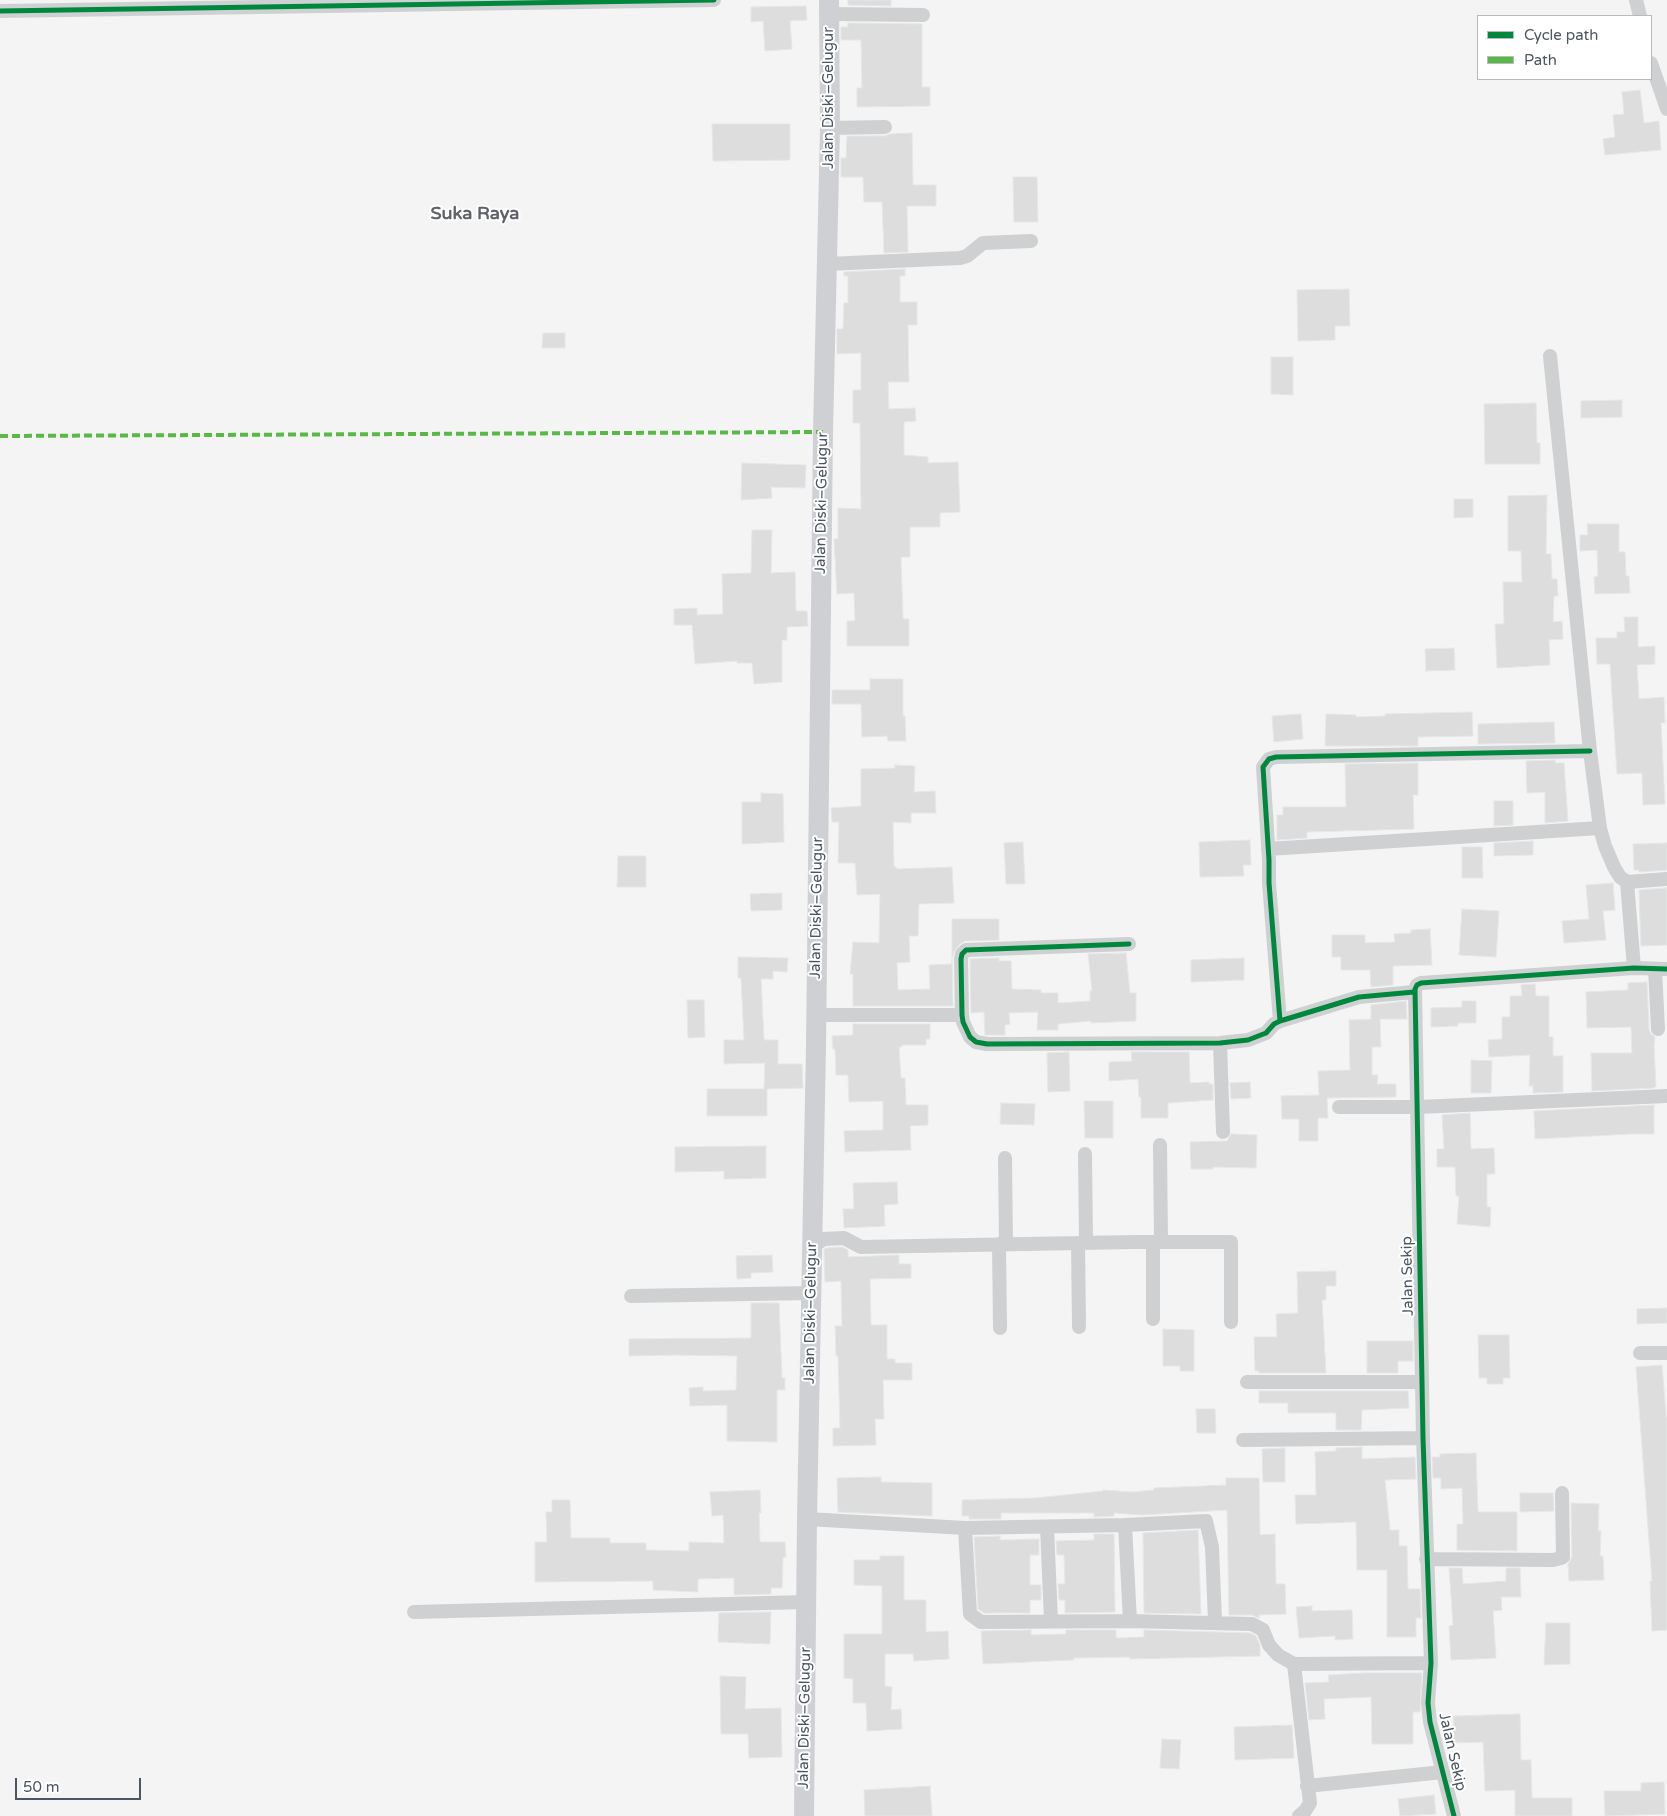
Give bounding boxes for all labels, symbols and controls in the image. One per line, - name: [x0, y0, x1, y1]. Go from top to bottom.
- legend: [1477, 15, 1652, 80]
- text: Cycle path: [1524, 26, 1598, 44]
- street label: Jalan Diski–Gelugur: [820, 27, 838, 169]
- text: Path: [1524, 51, 1557, 69]
- district label: Suka Raya: [431, 203, 519, 225]
- street label: Jalan Diski–Gelugur: [812, 432, 832, 574]
- street label: Jalan Diski–Gelugur: [807, 837, 827, 979]
- street label: Jalan Sekip: [1398, 1236, 1418, 1316]
- street label: Jalan Diski–Gelugur: [801, 1242, 821, 1384]
- street label: Jalan Diski–Gelugur: [795, 1647, 815, 1789]
- street label: Jalan Sekip: [1434, 1711, 1470, 1793]
- scale bar: [18, 1768, 144, 1800]
- text: 50 m: [23, 1778, 60, 1796]

